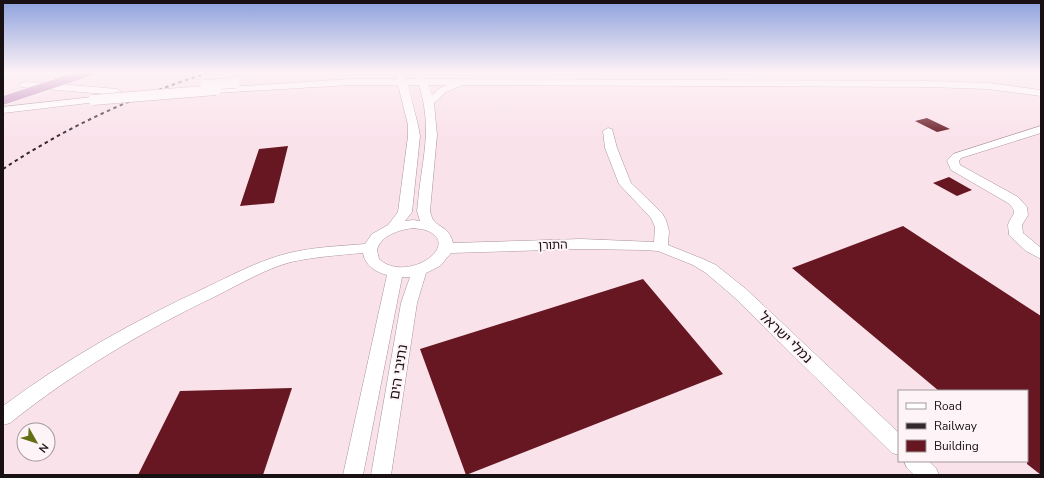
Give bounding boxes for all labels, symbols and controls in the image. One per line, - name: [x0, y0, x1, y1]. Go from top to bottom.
- street label: התורן: [538, 236, 568, 254]
- street label: נמלי ישראל: [755, 307, 816, 368]
- street label: נתיבי הים: [385, 343, 412, 401]
- legend: [898, 390, 1028, 462]
- text: Road: [934, 398, 962, 414]
- text: Railway: [934, 418, 978, 434]
- north arrow: [16, 422, 56, 462]
- text: Building: [934, 438, 979, 454]
- text: N: [35, 440, 52, 456]

